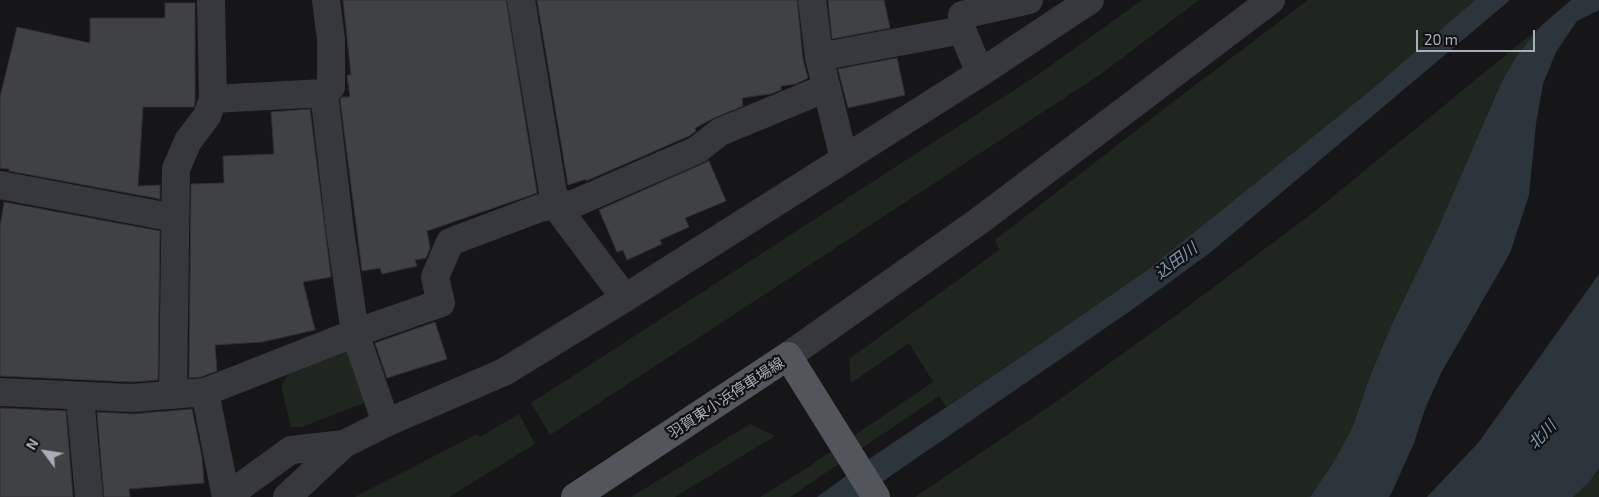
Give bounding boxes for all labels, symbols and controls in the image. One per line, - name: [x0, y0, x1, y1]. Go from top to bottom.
- scale bar: [1419, 20, 1538, 52]
- text: 20 m: [1424, 30, 1458, 48]
- water label: 込田川: [1151, 239, 1201, 283]
- street label: 羽賀東小浜停車場線: [664, 354, 788, 442]
- water label: 北川: [1524, 417, 1560, 453]
- north arrow: [20, 427, 70, 477]
- text: N: [22, 435, 42, 453]

